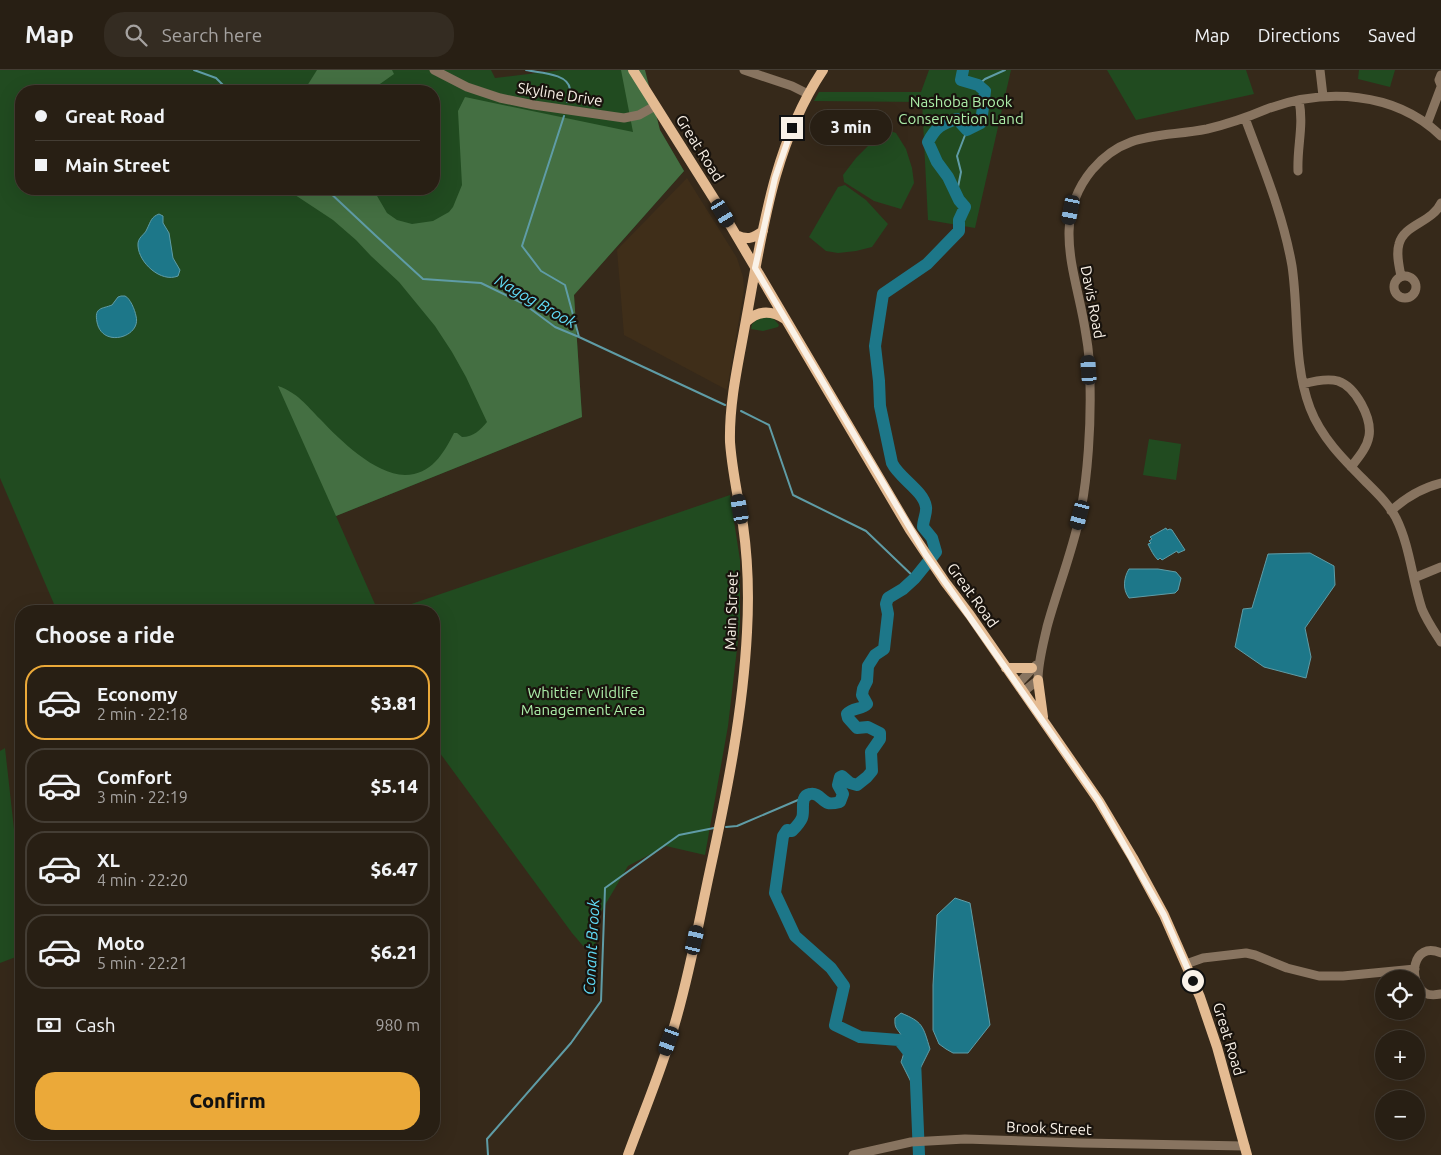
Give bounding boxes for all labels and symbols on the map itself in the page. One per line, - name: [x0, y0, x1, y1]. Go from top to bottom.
- street label: Skyline Drive: [516, 79, 604, 109]
- park label: Nashoba Brook Conservation Land: [898, 93, 1024, 127]
- callout: 3 min: [810, 110, 892, 146]
- street label: Great Road: [673, 111, 727, 185]
- route end: [781, 117, 803, 139]
- car: [1060, 194, 1081, 226]
- car: [708, 196, 737, 230]
- street label: Davis Road: [1078, 264, 1108, 340]
- water label: Nagog Brook: [492, 270, 581, 332]
- car: [1080, 355, 1097, 385]
- car: [730, 493, 749, 525]
- car: [1068, 499, 1091, 531]
- street label: Great Road: [944, 559, 1002, 631]
- street label: Main Street: [721, 571, 741, 650]
- park label: Whittier Wildlife Management Area: [521, 684, 645, 718]
- water label: Conant Brook: [579, 898, 603, 996]
- car: [684, 924, 705, 956]
- route start: [1182, 970, 1204, 992]
- street label: Great Road: [1210, 1000, 1248, 1078]
- car: [656, 1024, 681, 1058]
- street label: Brook Street: [1006, 1118, 1092, 1138]

